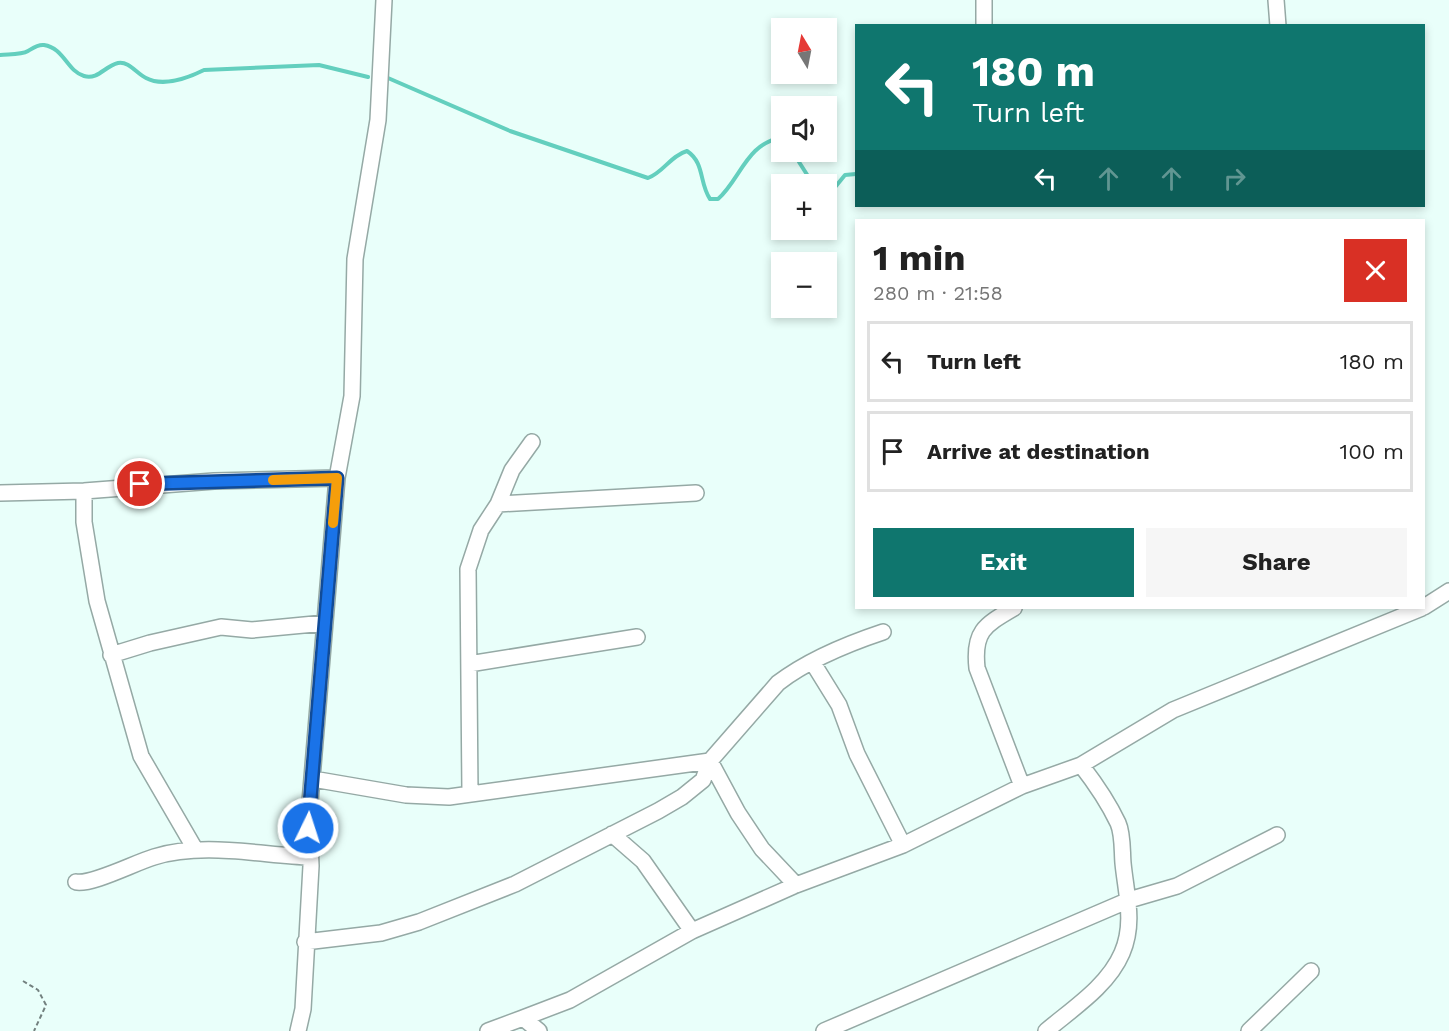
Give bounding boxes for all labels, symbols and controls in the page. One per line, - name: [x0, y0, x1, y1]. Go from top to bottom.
- north arrow: [771, 18, 837, 84]
- map controls: [771, 18, 837, 318]
- text: 180 m: [972, 47, 1095, 96]
- icon: left: [873, 48, 951, 126]
- button: sound: [771, 96, 837, 162]
- text: Turn left: [972, 97, 1084, 129]
- icon: left: [1029, 162, 1062, 195]
- icon: ahead: [1092, 162, 1125, 195]
- icon: ahead: [1155, 162, 1188, 195]
- icon: right: [1218, 162, 1251, 195]
- button: +: [771, 174, 837, 240]
- text: 1 min: [873, 237, 965, 279]
- button: close: [1344, 239, 1407, 302]
- button: −: [771, 252, 837, 318]
- text: 280 m · 21:58: [873, 281, 1003, 305]
- icon: left: [876, 345, 909, 378]
- text: Turn left: [927, 349, 1021, 374]
- text: 180 m: [1340, 349, 1404, 374]
- icon: arrive: [876, 435, 909, 468]
- text: Arrive at destination: [927, 439, 1150, 464]
- text: 100 m: [1340, 439, 1404, 464]
- pin: [114, 458, 165, 509]
- icon: arrive: [123, 467, 156, 500]
- button: Exit: [873, 528, 1134, 597]
- button: Share: [1146, 528, 1407, 597]
- position arrow: [276, 796, 340, 860]

